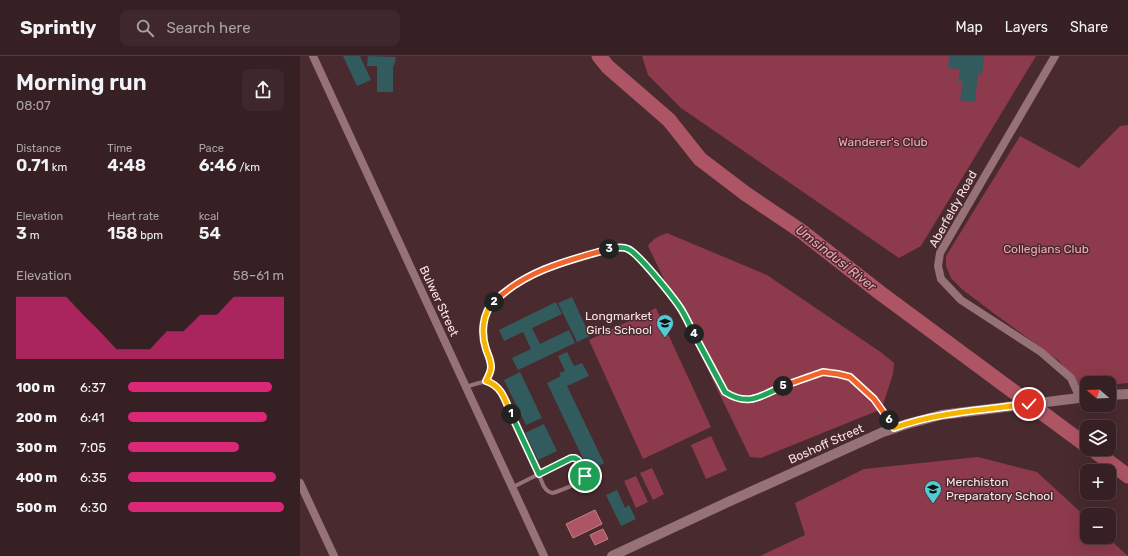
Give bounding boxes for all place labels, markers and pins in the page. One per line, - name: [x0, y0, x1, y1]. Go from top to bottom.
- pin: 3: [599, 239, 619, 259]
- pin: 2: [484, 292, 504, 312]
- place label: Longmarket Girls School: [585, 309, 652, 337]
- school or university icon: Longmarket Girls School: [655, 313, 675, 338]
- pin: 4: [684, 324, 704, 344]
- pin: 5: [773, 376, 793, 396]
- pin: [1012, 387, 1046, 421]
- pin: 1: [501, 404, 521, 424]
- pin: 6: [879, 410, 899, 430]
- pin: [568, 459, 602, 493]
- place label: Merchiston Preparatory School: [946, 475, 1053, 503]
- school or university icon: Merchiston Preparatory School: [923, 479, 943, 504]

